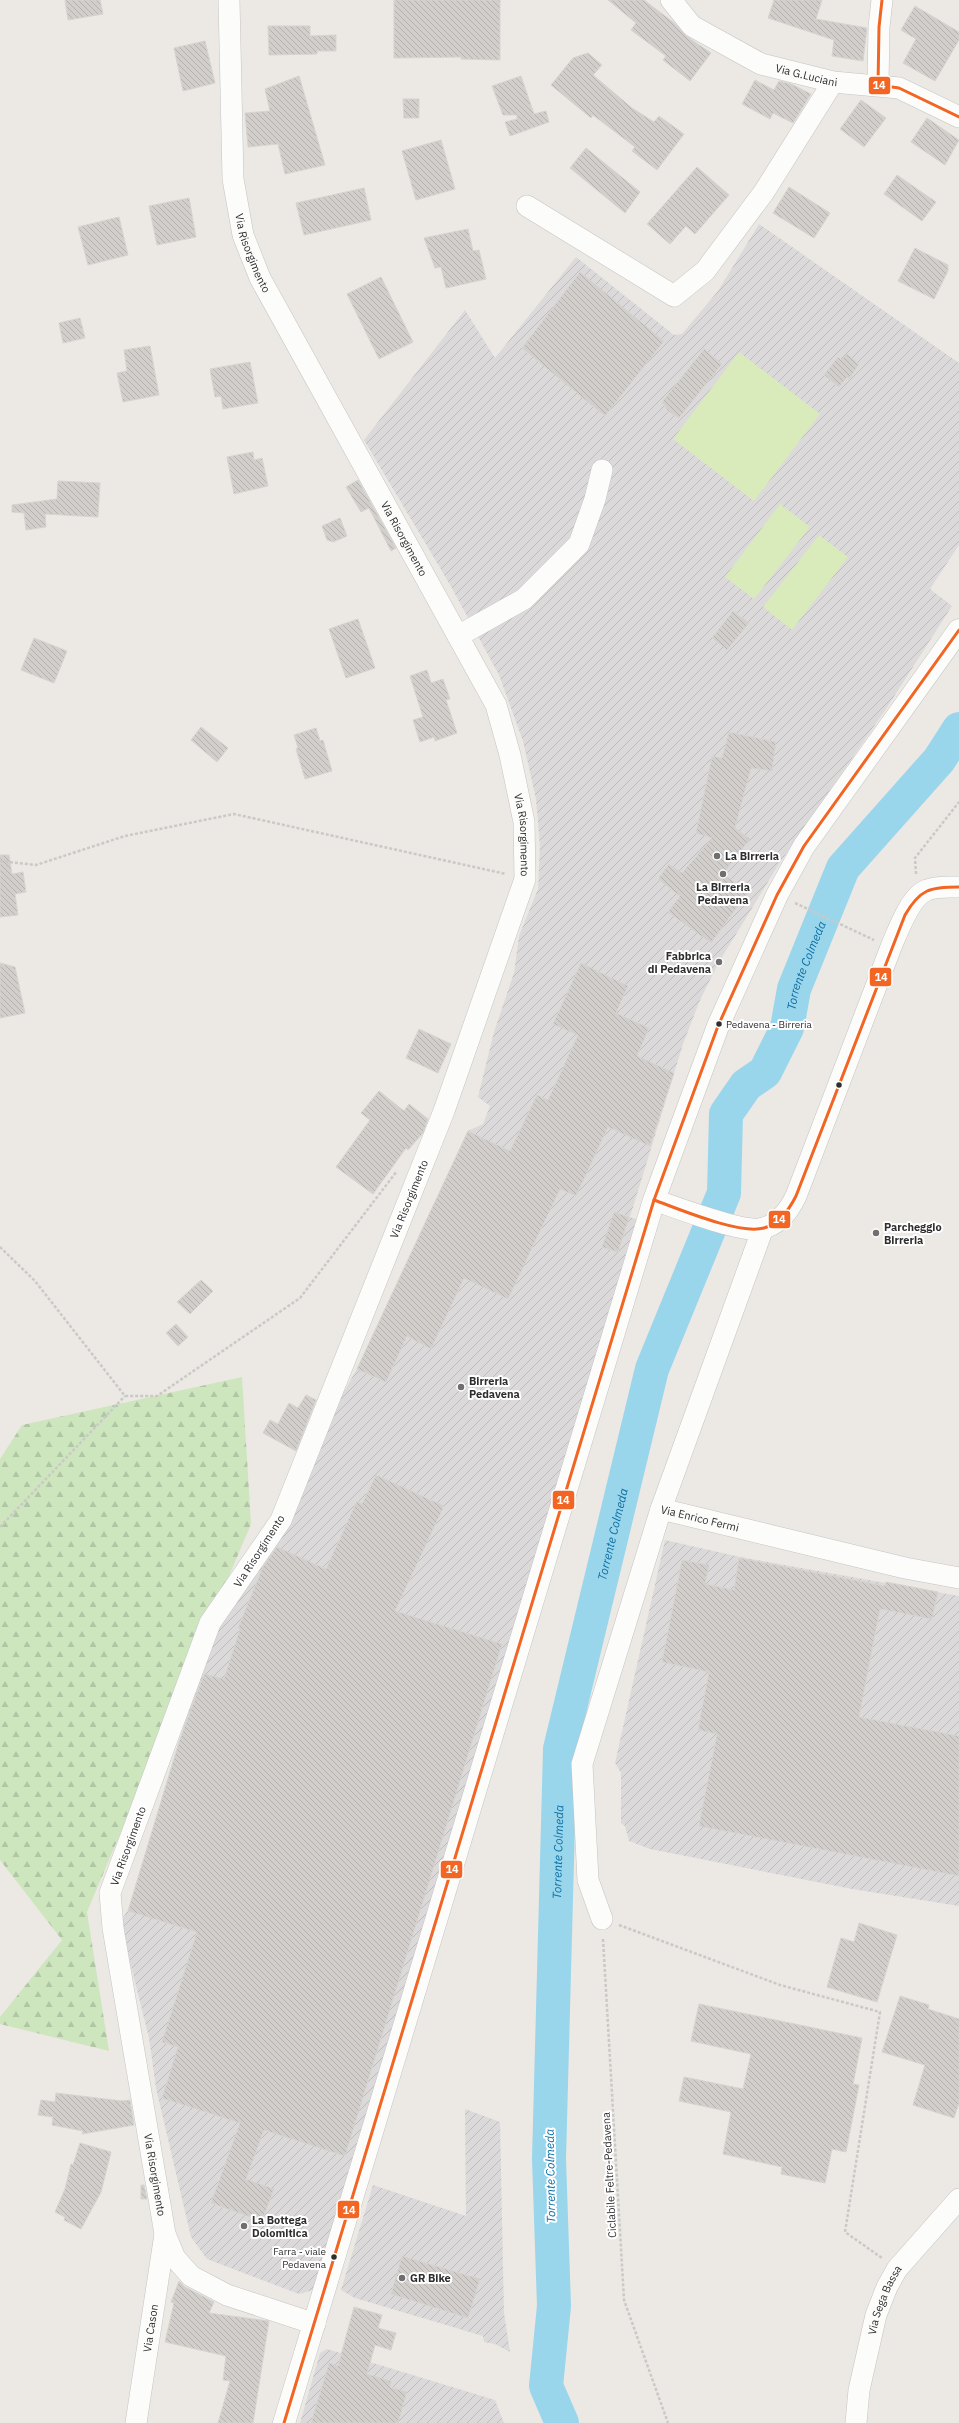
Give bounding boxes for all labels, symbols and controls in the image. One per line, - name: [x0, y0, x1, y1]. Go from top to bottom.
- street label: Via G.Luciani: [774, 61, 838, 89]
- line badge: 14: [868, 76, 891, 95]
- text: 14: [872, 78, 886, 92]
- street label: Via Risorgimento: [232, 212, 274, 295]
- street label: Via Risorgimento: [378, 499, 430, 579]
- street label: Via Risorgimento: [511, 792, 532, 876]
- place label: La Birreria: [725, 849, 779, 863]
- marker: La Birreria: [712, 851, 722, 861]
- marker: La Birreria Pedavena: [718, 869, 728, 879]
- place label: La Birreria Pedavena: [696, 880, 750, 907]
- water label: Torrente Colmeda: [783, 919, 828, 1011]
- place label: Fabbrica di Pedavena: [648, 949, 711, 976]
- marker: Fabbrica di Pedavena: [714, 957, 724, 967]
- line badge: 14: [869, 967, 892, 987]
- text: 14: [874, 970, 888, 984]
- place label: Pedavena - Birreria: [726, 1018, 812, 1031]
- marker: Pedavena - Birreria: [714, 1019, 724, 1029]
- unlabelled marker: [834, 1080, 844, 1090]
- street label: Via Risorgimento: [387, 1158, 431, 1240]
- line badge: 14: [768, 1210, 791, 1229]
- text: 14: [772, 1212, 786, 1226]
- place label: Parcheggio Birreria: [884, 1220, 942, 1247]
- marker: Parcheggio Birreria: [871, 1228, 881, 1238]
- place label: Birreria Pedavena: [469, 1374, 520, 1401]
- marker: Birreria Pedavena: [456, 1382, 466, 1392]
- water label: Torrente Colmeda: [594, 1487, 630, 1582]
- line badge: 14: [552, 1490, 575, 1510]
- text: 14: [556, 1493, 570, 1507]
- street label: Via Enrico Fermi: [659, 1502, 740, 1535]
- street label: Via Risorgimento: [230, 1512, 288, 1590]
- street label: Via Risorgimento: [107, 1804, 149, 1888]
- water label: Torrente Colmeda: [548, 1805, 566, 1899]
- line badge: 14: [440, 1860, 463, 1879]
- text: 14: [445, 1862, 459, 1876]
- street label: Ciclabile Feltre-Pedavena: [599, 2112, 619, 2238]
- water label: Torrente Colmeda: [542, 2129, 558, 2223]
- street label: Via Risorgimento: [141, 2133, 169, 2217]
- line badge: 14: [337, 2200, 360, 2219]
- text: 14: [342, 2203, 356, 2217]
- place label: La Bottega Dolomitica: [252, 2213, 308, 2240]
- marker: La Bottega Dolomitica: [239, 2221, 249, 2231]
- place label: Farra - viale Pedavena: [273, 2245, 327, 2271]
- marker: Farra - viale Pedavena: [329, 2252, 339, 2262]
- street label: Via Sega Bassa: [865, 2262, 905, 2336]
- place label: GR Bike: [410, 2271, 451, 2285]
- marker: GR Bike: [397, 2273, 407, 2283]
- street label: Via Cason: [140, 2303, 161, 2353]

